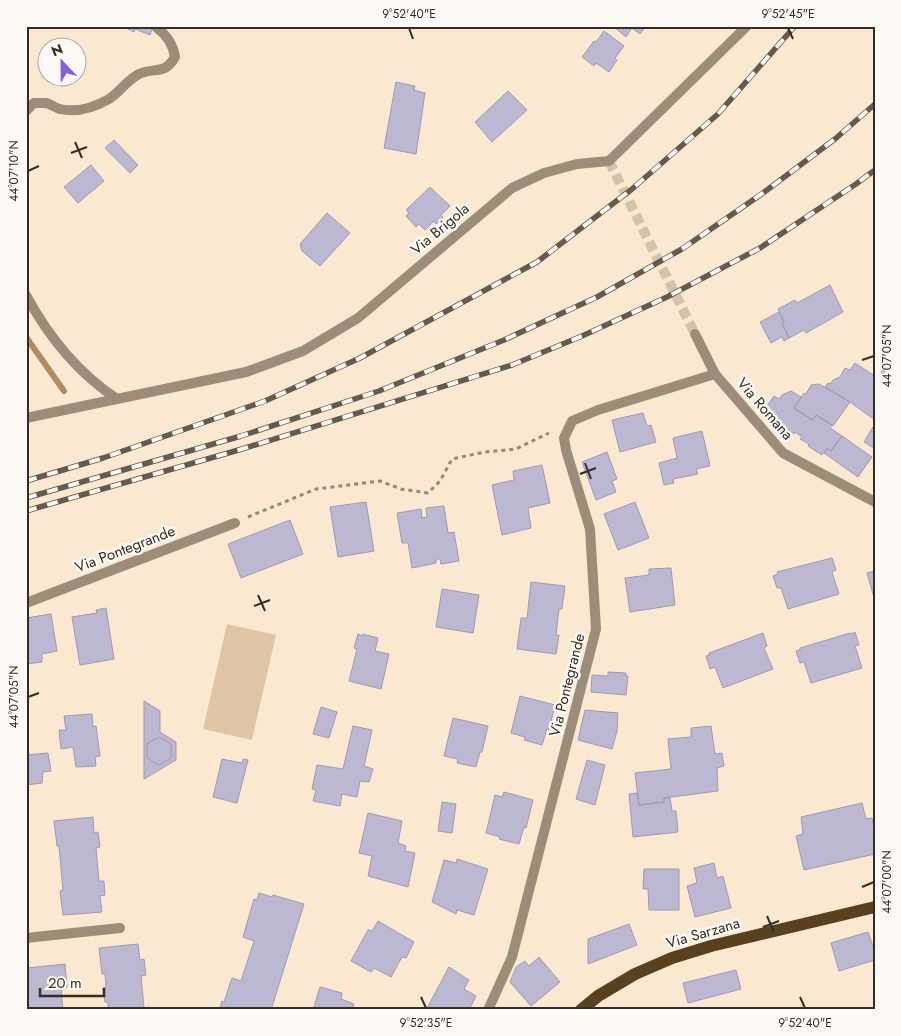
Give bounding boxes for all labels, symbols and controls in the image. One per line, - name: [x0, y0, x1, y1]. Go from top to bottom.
- text: 9°52'40"E: [382, 5, 436, 23]
- text: 9°52'45"E: [761, 5, 815, 23]
- north arrow: [38, 38, 88, 88]
- text: N: [48, 39, 66, 61]
- text: 44°07'10"N: [5, 140, 23, 202]
- street label: Via Brigola: [406, 198, 474, 260]
- text: 44°07'05"N: [878, 324, 896, 388]
- street label: Via Romana: [732, 373, 798, 445]
- street label: Via Pontegrande: [72, 520, 179, 578]
- street label: Via Pontegrande: [544, 631, 591, 739]
- text: 44°07'05"N: [5, 665, 23, 729]
- text: 44°07'00"N: [878, 850, 896, 914]
- street label: Via Sarzana: [664, 912, 742, 954]
- scale bar: [40, 966, 104, 998]
- text: 20 m: [48, 972, 82, 994]
- text: 9°52'35"E: [400, 1014, 452, 1032]
- text: 9°52'40"E: [778, 1014, 832, 1032]

